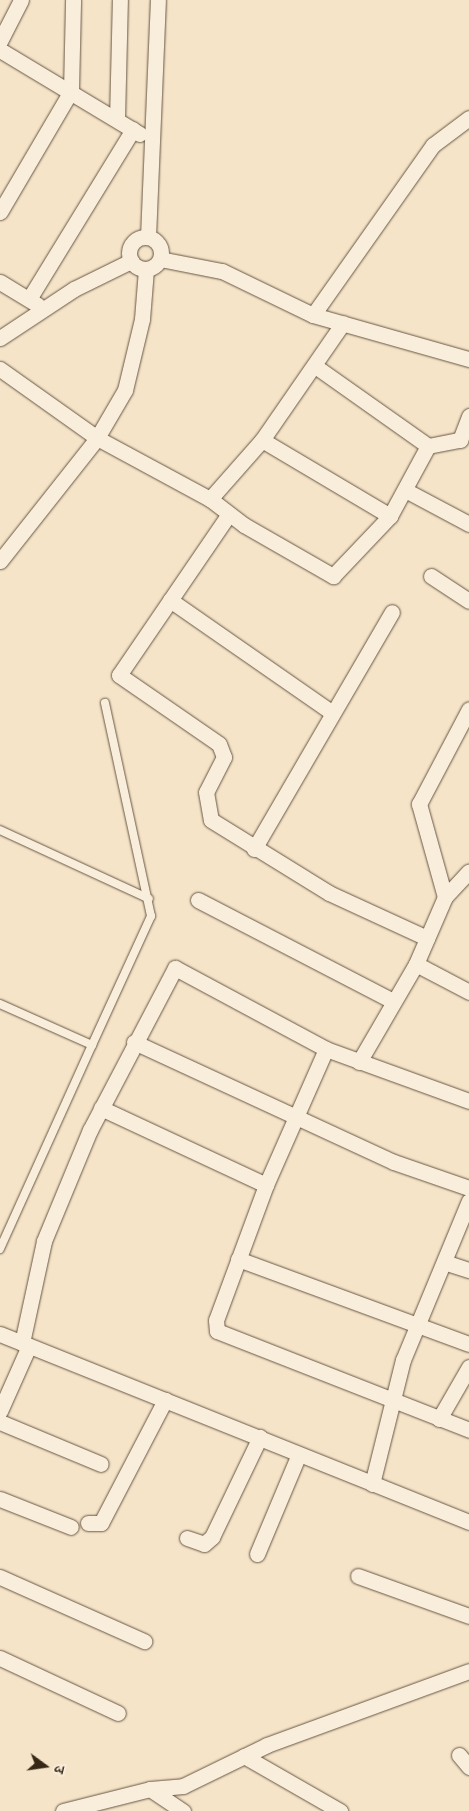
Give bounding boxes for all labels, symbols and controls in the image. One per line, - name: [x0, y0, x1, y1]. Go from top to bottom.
- north arrow: [20, 1741, 70, 1791]
- text: उ: [50, 1764, 69, 1775]

